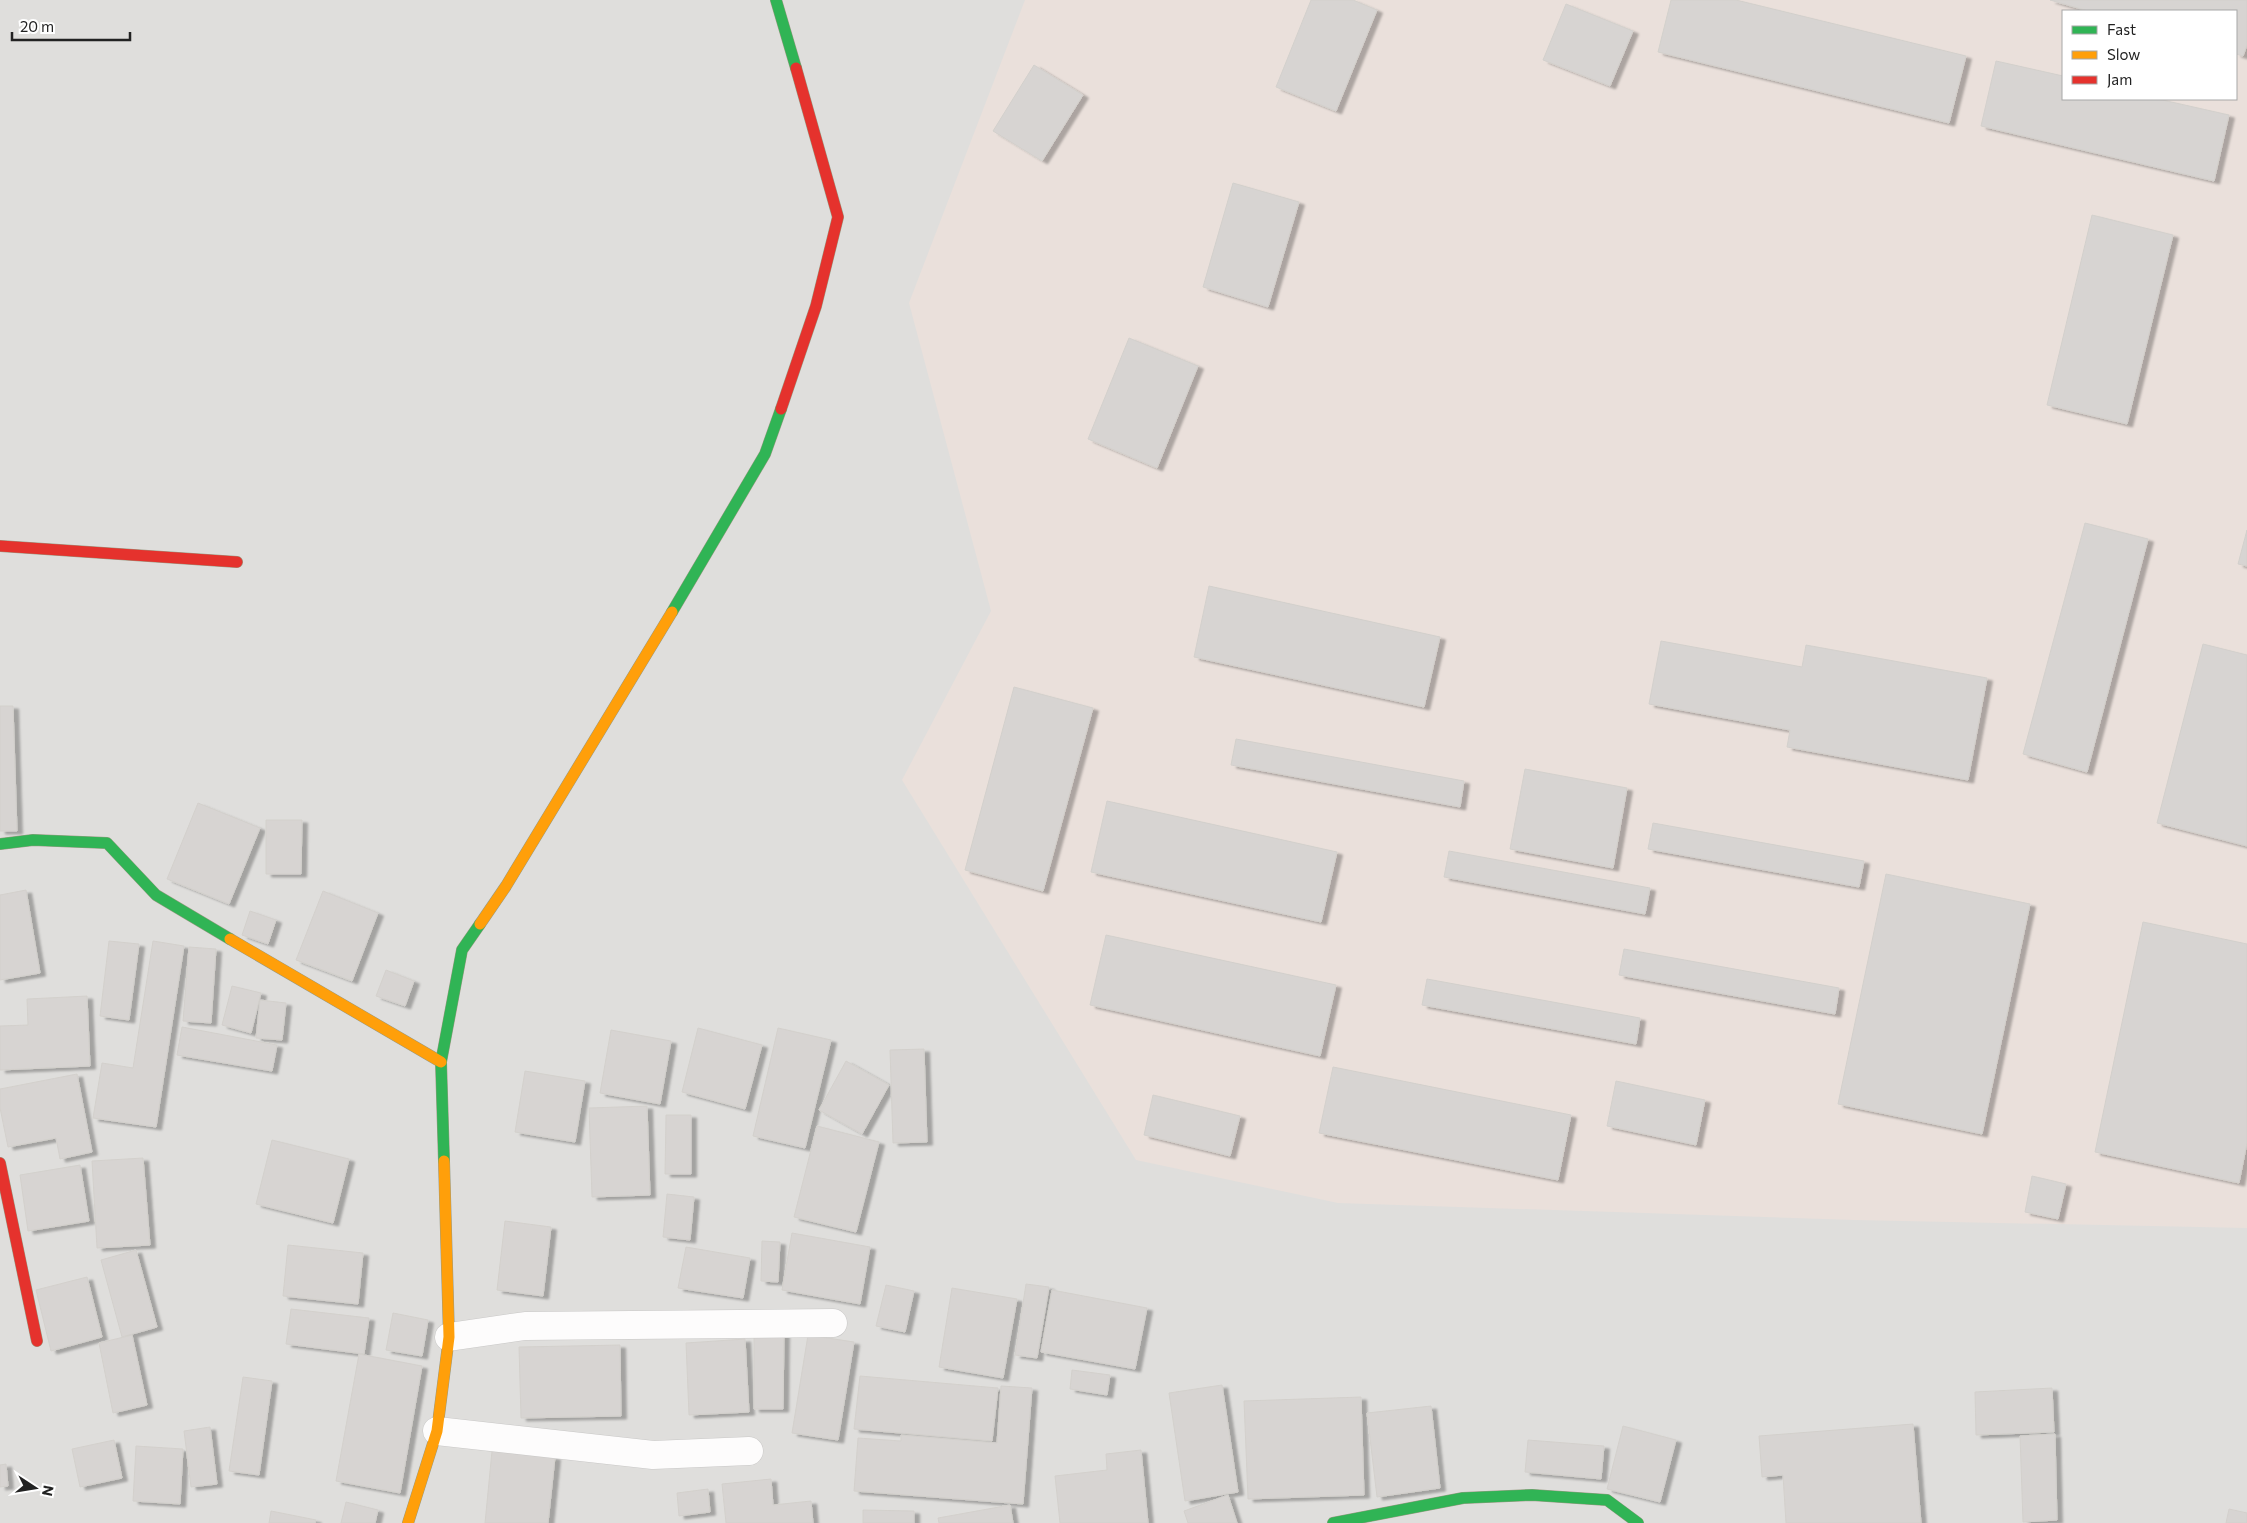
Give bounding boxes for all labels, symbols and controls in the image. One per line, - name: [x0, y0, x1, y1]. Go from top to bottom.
- scale bar: [12, 10, 130, 42]
- legend: [2062, 10, 2237, 100]
- text: 20 m: [20, 17, 54, 35]
- text: Fast: [2107, 20, 2136, 38]
- text: Slow: [2107, 45, 2140, 63]
- text: Jam: [2107, 70, 2132, 88]
- north arrow: [10, 1463, 60, 1513]
- text: N: [39, 1484, 58, 1498]

